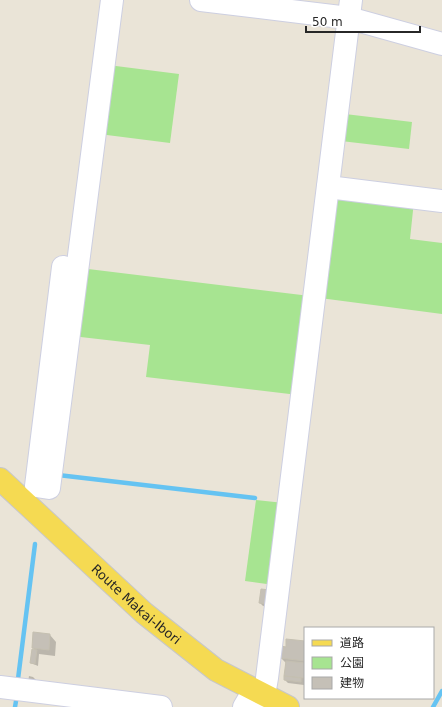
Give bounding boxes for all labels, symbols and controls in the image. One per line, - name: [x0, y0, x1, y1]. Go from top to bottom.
- scale bar: [306, 8, 420, 34]
- text: 50 m: [312, 15, 343, 29]
- street label: Route Makai-Ibori: [88, 561, 184, 647]
- legend: [304, 627, 434, 699]
- text: 道路: [340, 636, 364, 650]
- text: 公園: [340, 656, 364, 670]
- text: 建物: [340, 676, 364, 690]

